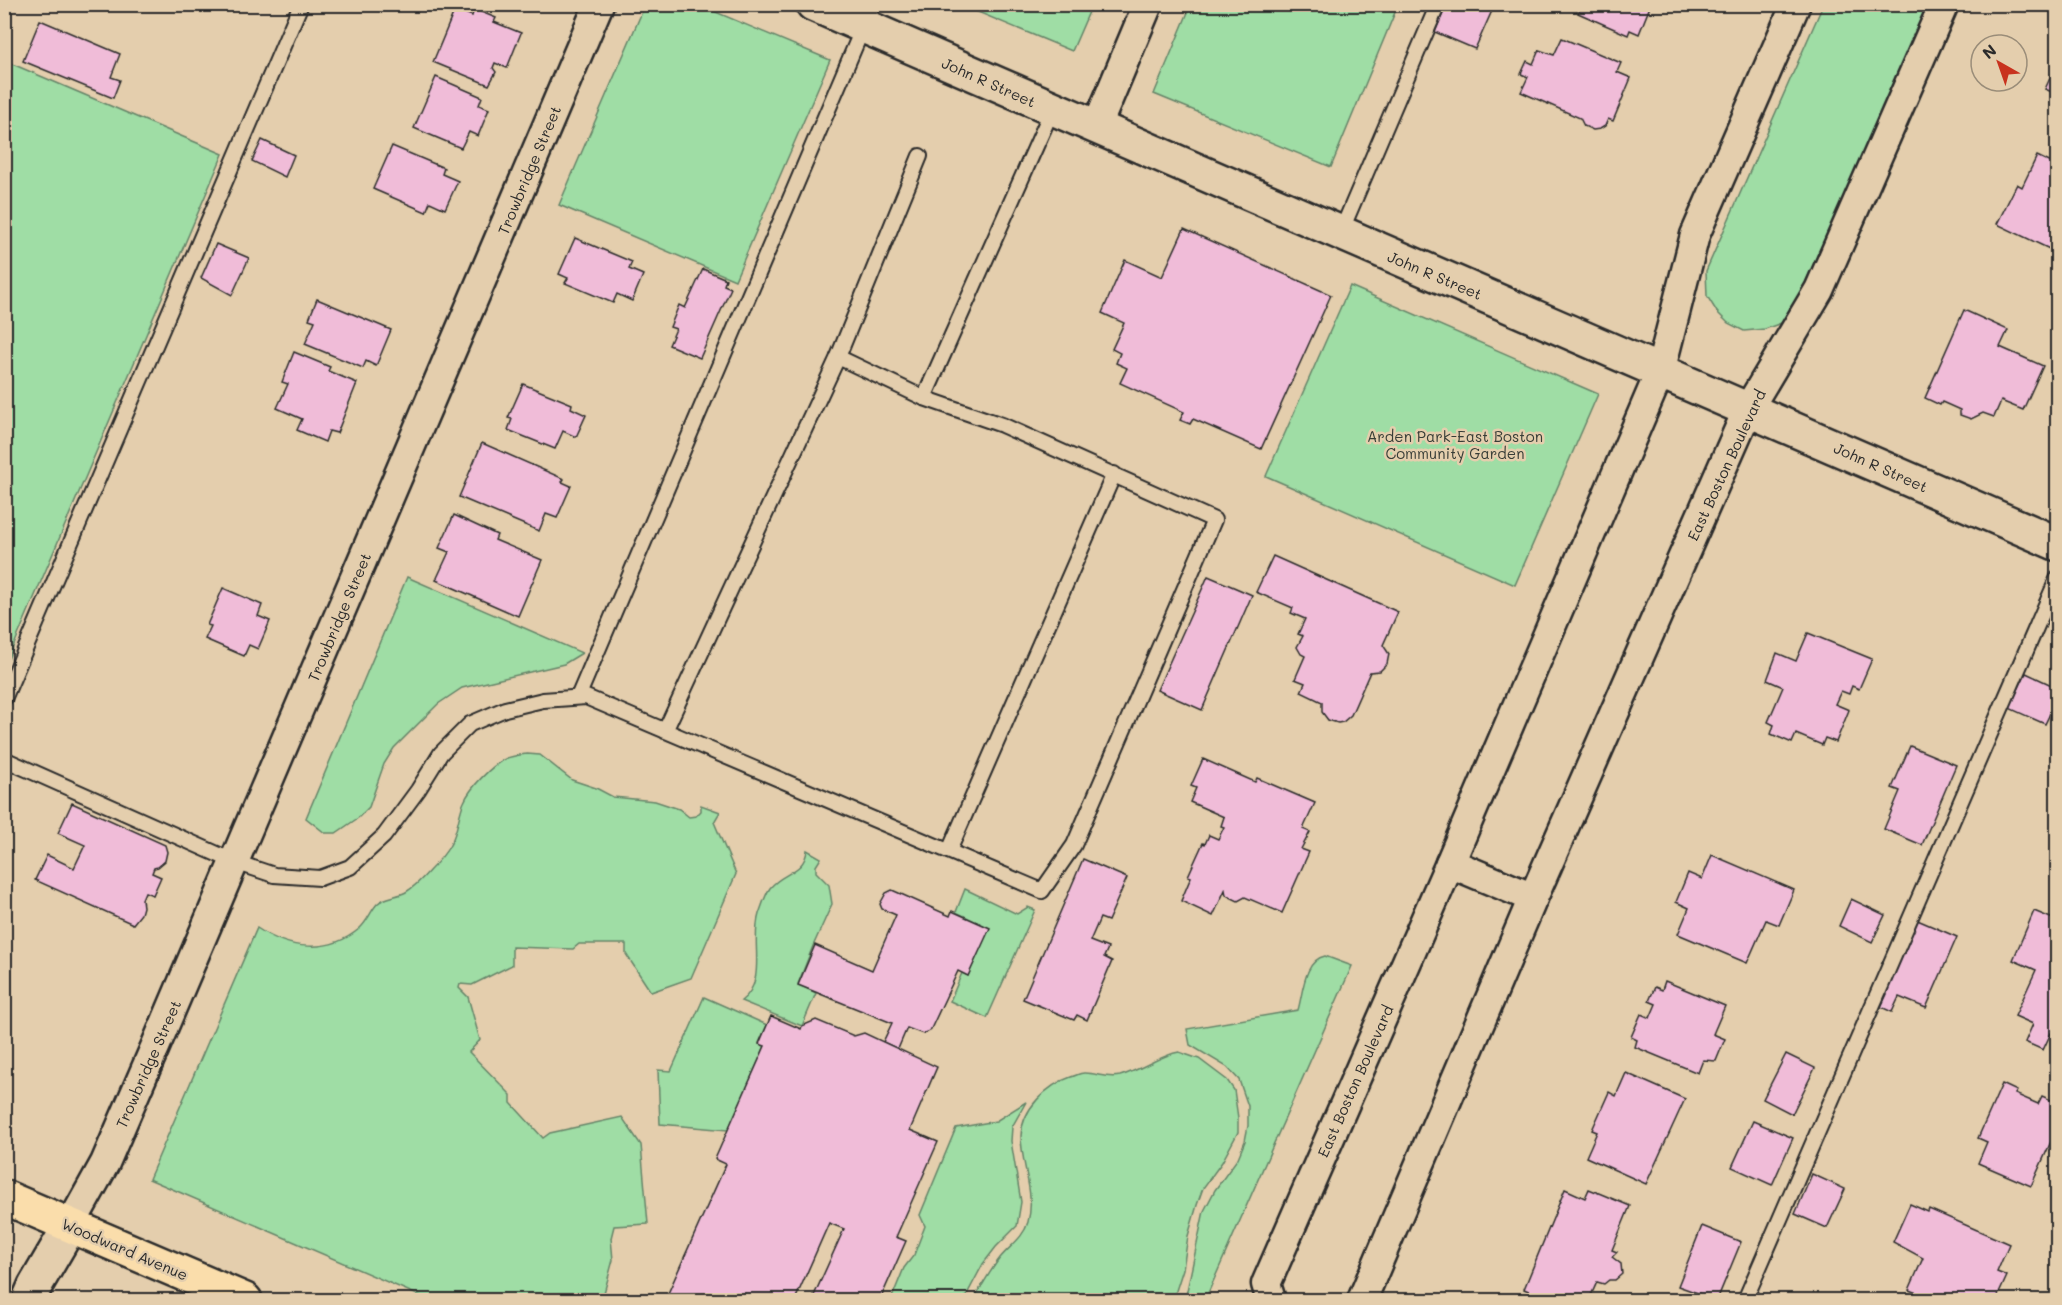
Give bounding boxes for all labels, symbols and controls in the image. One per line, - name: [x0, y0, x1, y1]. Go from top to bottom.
- north arrow: [1969, 33, 2029, 93]
- text: N: [1978, 39, 2000, 63]
- street label: John R Street: [939, 52, 1039, 112]
- street label: Trowbridge Street: [493, 103, 565, 237]
- street label: John R Street: [1385, 246, 1485, 304]
- street label: East Boston Boulevard: [1682, 386, 1770, 544]
- park label: Arden Park-East Boston Community Garden: [1367, 426, 1543, 463]
- street label: John R Street: [1831, 437, 1931, 497]
- street label: Trowbridge Street: [303, 550, 375, 684]
- street label: Trowbridge Street: [111, 997, 185, 1131]
- street label: East Boston Boulevard: [1312, 1002, 1398, 1160]
- street label: Woodward Avenue: [59, 1213, 191, 1285]

